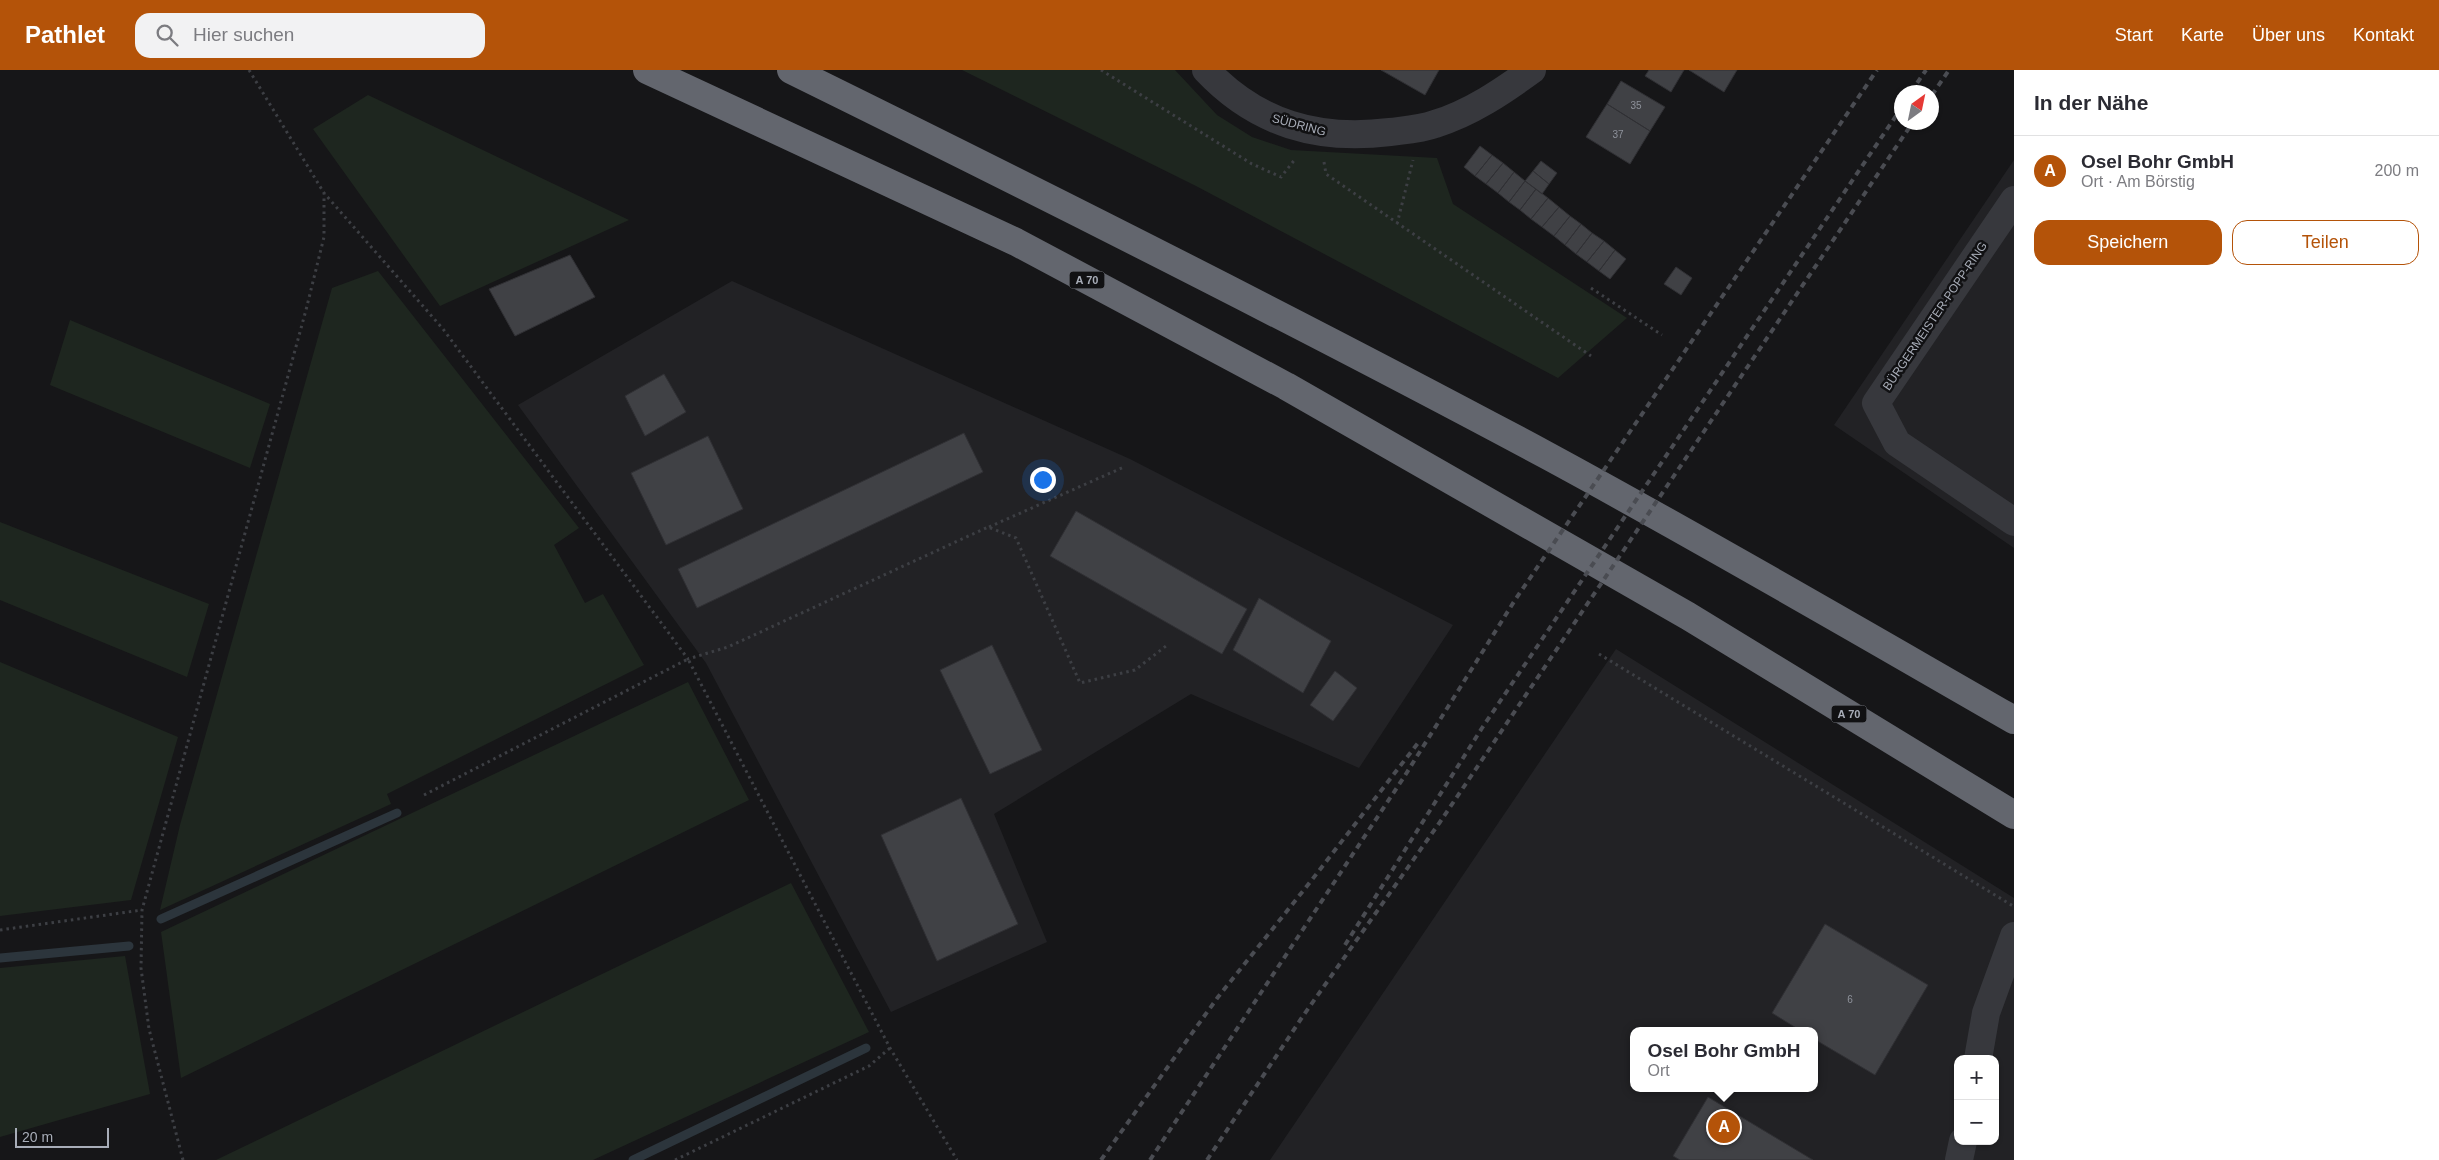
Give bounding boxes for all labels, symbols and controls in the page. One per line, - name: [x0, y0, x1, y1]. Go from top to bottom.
- search box: [135, 13, 485, 58]
- text: Pathlet: [25, 21, 105, 48]
- icon: search: [153, 21, 181, 49]
- text: Hier suchen: [193, 24, 294, 45]
- text: Start: [2115, 25, 2153, 45]
- text: Karte: [2181, 25, 2224, 45]
- text: Über uns: [2252, 25, 2325, 45]
- text: Kontakt: [2353, 25, 2414, 45]
- north arrow: [1894, 85, 1939, 130]
- text: In der Nähe: [2034, 91, 2148, 114]
- house number: 35: [1630, 100, 1642, 111]
- street label: SÜDRING: [1270, 111, 1328, 139]
- house number: 37: [1612, 129, 1624, 140]
- text: Osel Bohr GmbH: [2081, 151, 2234, 172]
- text: A: [2044, 162, 2056, 179]
- text: 200 m: [2375, 162, 2419, 179]
- text: Ort · Am Börstig: [2081, 173, 2195, 190]
- button: Speichern: [2034, 220, 2222, 265]
- button: Teilen: [2232, 220, 2419, 265]
- street label: BÜRGERMEISTER-POPP-RING: [1880, 239, 1990, 393]
- road number: A 70: [1070, 272, 1104, 288]
- your location: [1030, 467, 1056, 493]
- road number: A 70: [1832, 706, 1866, 722]
- house number: 6: [1847, 994, 1853, 1005]
- popup: [1630, 1027, 1818, 1092]
- text: Osel Bohr GmbH: [1647, 1040, 1801, 1061]
- map controls: [1954, 1055, 1999, 1145]
- button: +: [1954, 1055, 1999, 1100]
- text: Ort: [1647, 1062, 1670, 1079]
- button: −: [1954, 1100, 1999, 1145]
- pin: A: [1708, 1108, 1740, 1146]
- scale bar: [15, 1125, 109, 1148]
- text: 20 m: [22, 1129, 53, 1145]

